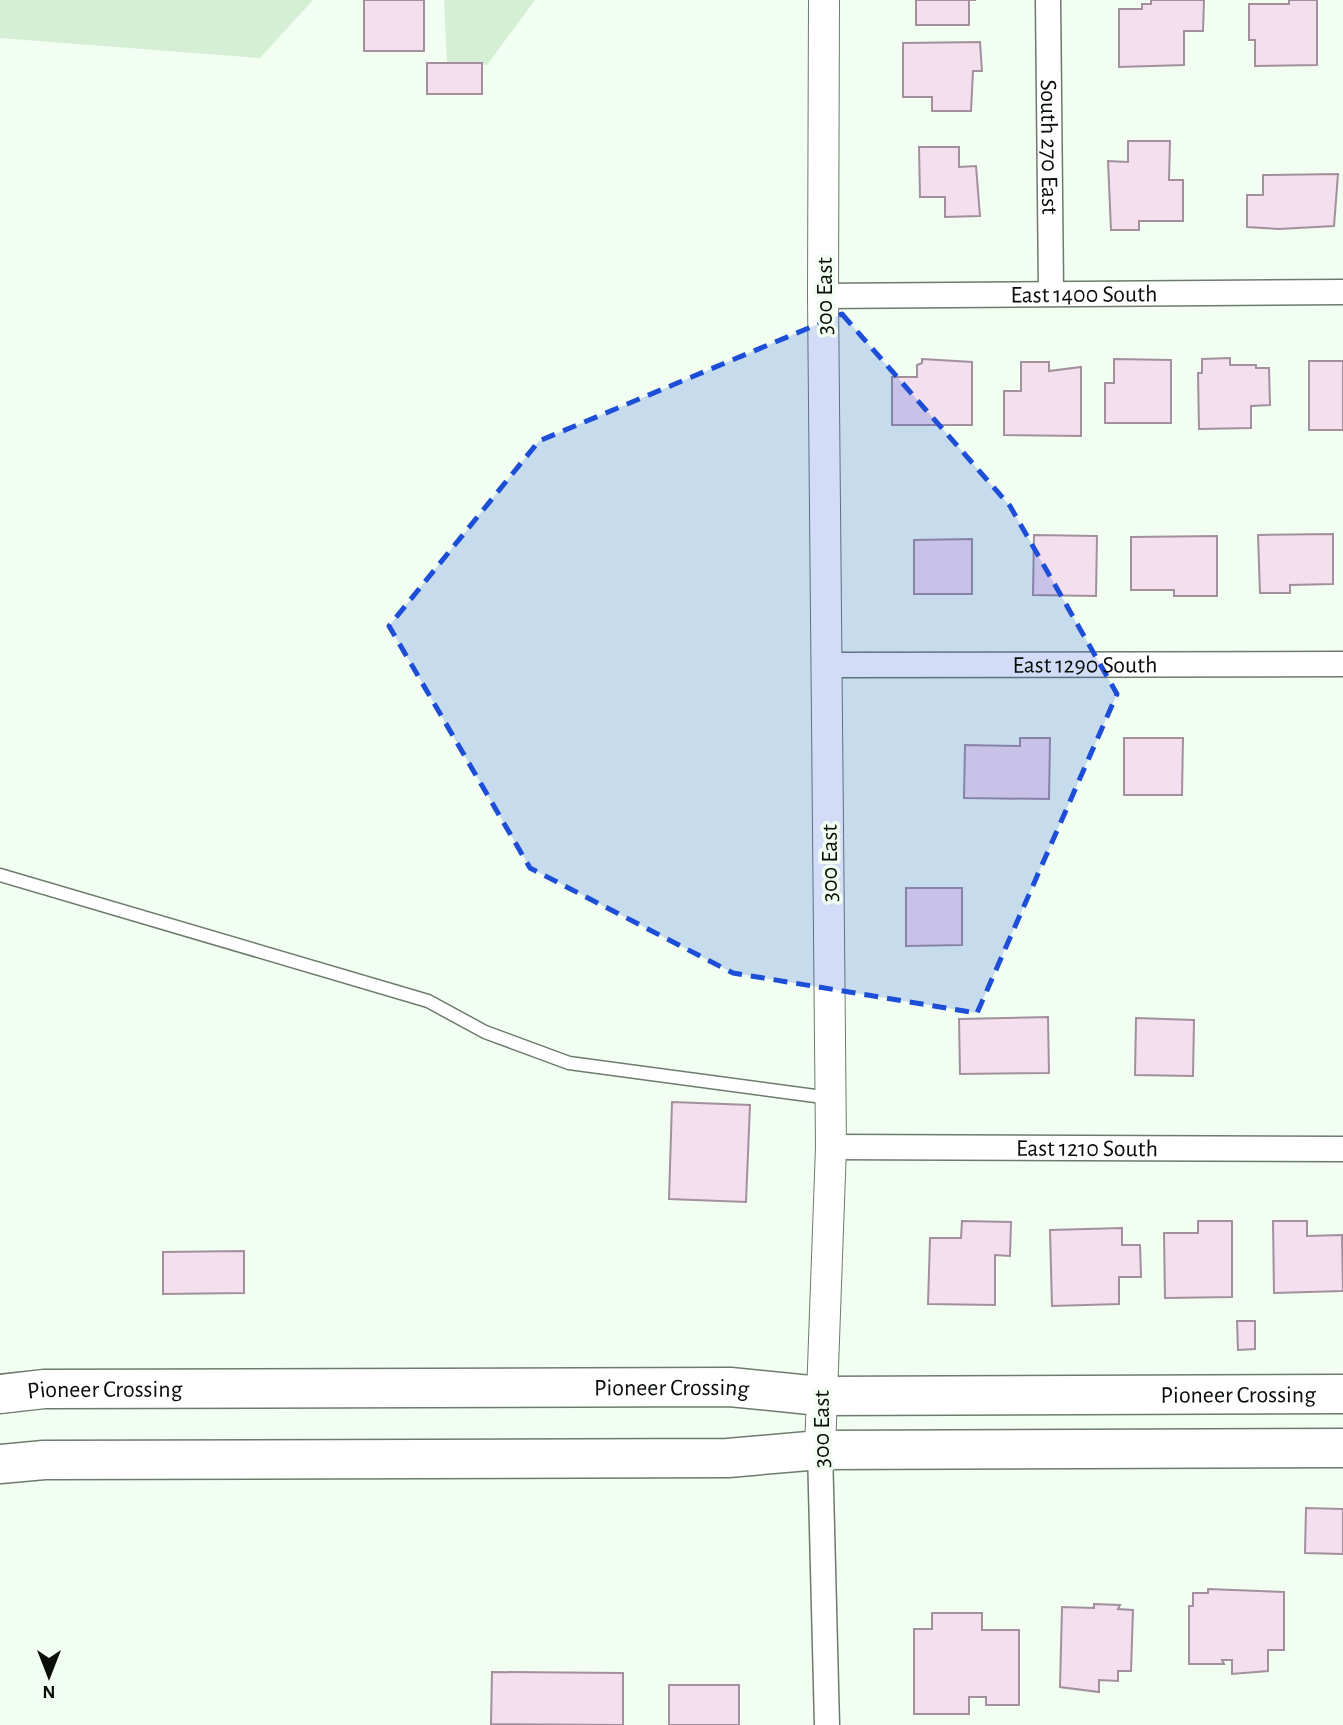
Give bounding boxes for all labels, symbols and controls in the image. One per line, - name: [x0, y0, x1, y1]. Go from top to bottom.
- street label: South 270 East: [1036, 79, 1061, 215]
- street label: 300 East: [813, 257, 837, 335]
- street label: East 1400 South: [1010, 282, 1158, 308]
- street label: East 1290 South: [1013, 653, 1157, 678]
- street label: 300 East: [818, 824, 842, 902]
- street label: East 1210 South: [1016, 1137, 1158, 1161]
- street label: Pioneer Crossing: [594, 1376, 751, 1402]
- street label: Pioneer Crossing: [26, 1378, 183, 1404]
- street label: Pioneer Crossing: [1161, 1383, 1316, 1408]
- street label: 300 East: [810, 1390, 834, 1468]
- north arrow: [14, 1641, 84, 1711]
- text: N: [42, 1682, 56, 1701]

